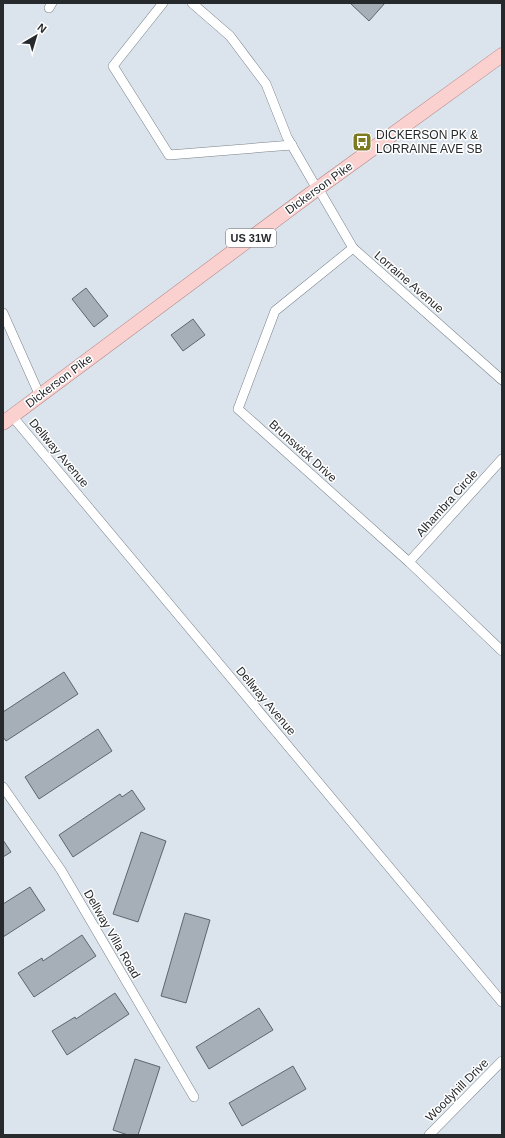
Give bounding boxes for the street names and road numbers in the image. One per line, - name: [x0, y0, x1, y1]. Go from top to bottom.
- street label: Dickerson Pike: [283, 159, 356, 217]
- road number: US 31W: [226, 229, 276, 247]
- street label: Lorraine Avenue: [372, 248, 447, 316]
- street label: Dickerson Pike: [23, 351, 95, 411]
- street label: Dellway Avenue: [26, 416, 92, 490]
- street label: Brunswick Drive: [266, 417, 340, 485]
- street label: Alhambra Circle: [413, 466, 481, 539]
- street label: Dellway Avenue: [233, 664, 299, 738]
- street label: Dellway Villa Road: [81, 887, 143, 981]
- street label: Woodyhill Drive: [423, 1055, 492, 1124]

